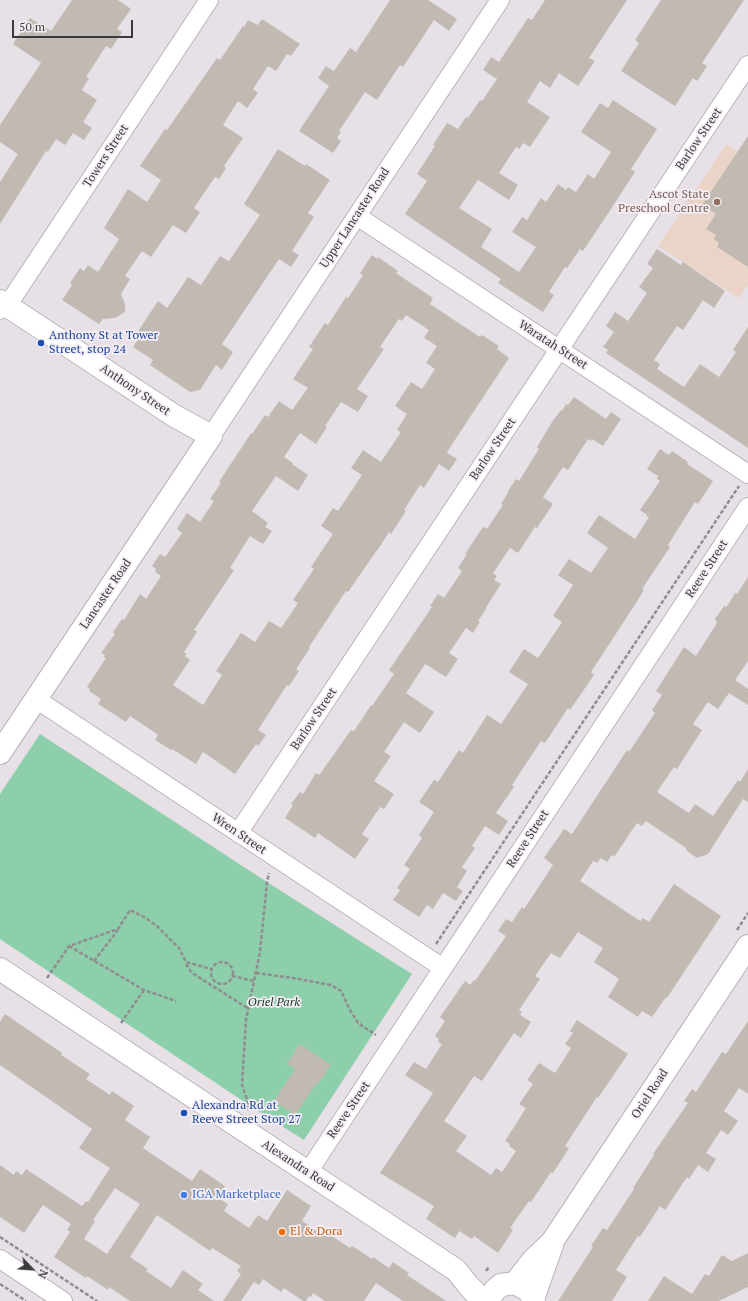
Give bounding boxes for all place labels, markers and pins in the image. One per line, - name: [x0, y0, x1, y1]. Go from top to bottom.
- place label: Ascot State Preschool Centre: [618, 188, 709, 216]
- marker: Ascot State Preschool Centre: [712, 197, 722, 207]
- place label: Anthony St at Tower Street, stop 24: [49, 329, 158, 357]
- marker: Anthony St at Tower Street, stop 24: [36, 338, 46, 348]
- place label: Alexandra Rd at Reeve Street Stop 27: [192, 1099, 301, 1127]
- marker: Alexandra Rd at Reeve Street Stop 27: [179, 1108, 189, 1118]
- place label: IGA Marketplace: [192, 1188, 281, 1202]
- marker: IGA Marketplace: [179, 1190, 189, 1200]
- place label: El & Dora: [290, 1225, 343, 1239]
- marker: El & Dora: [277, 1227, 287, 1237]

